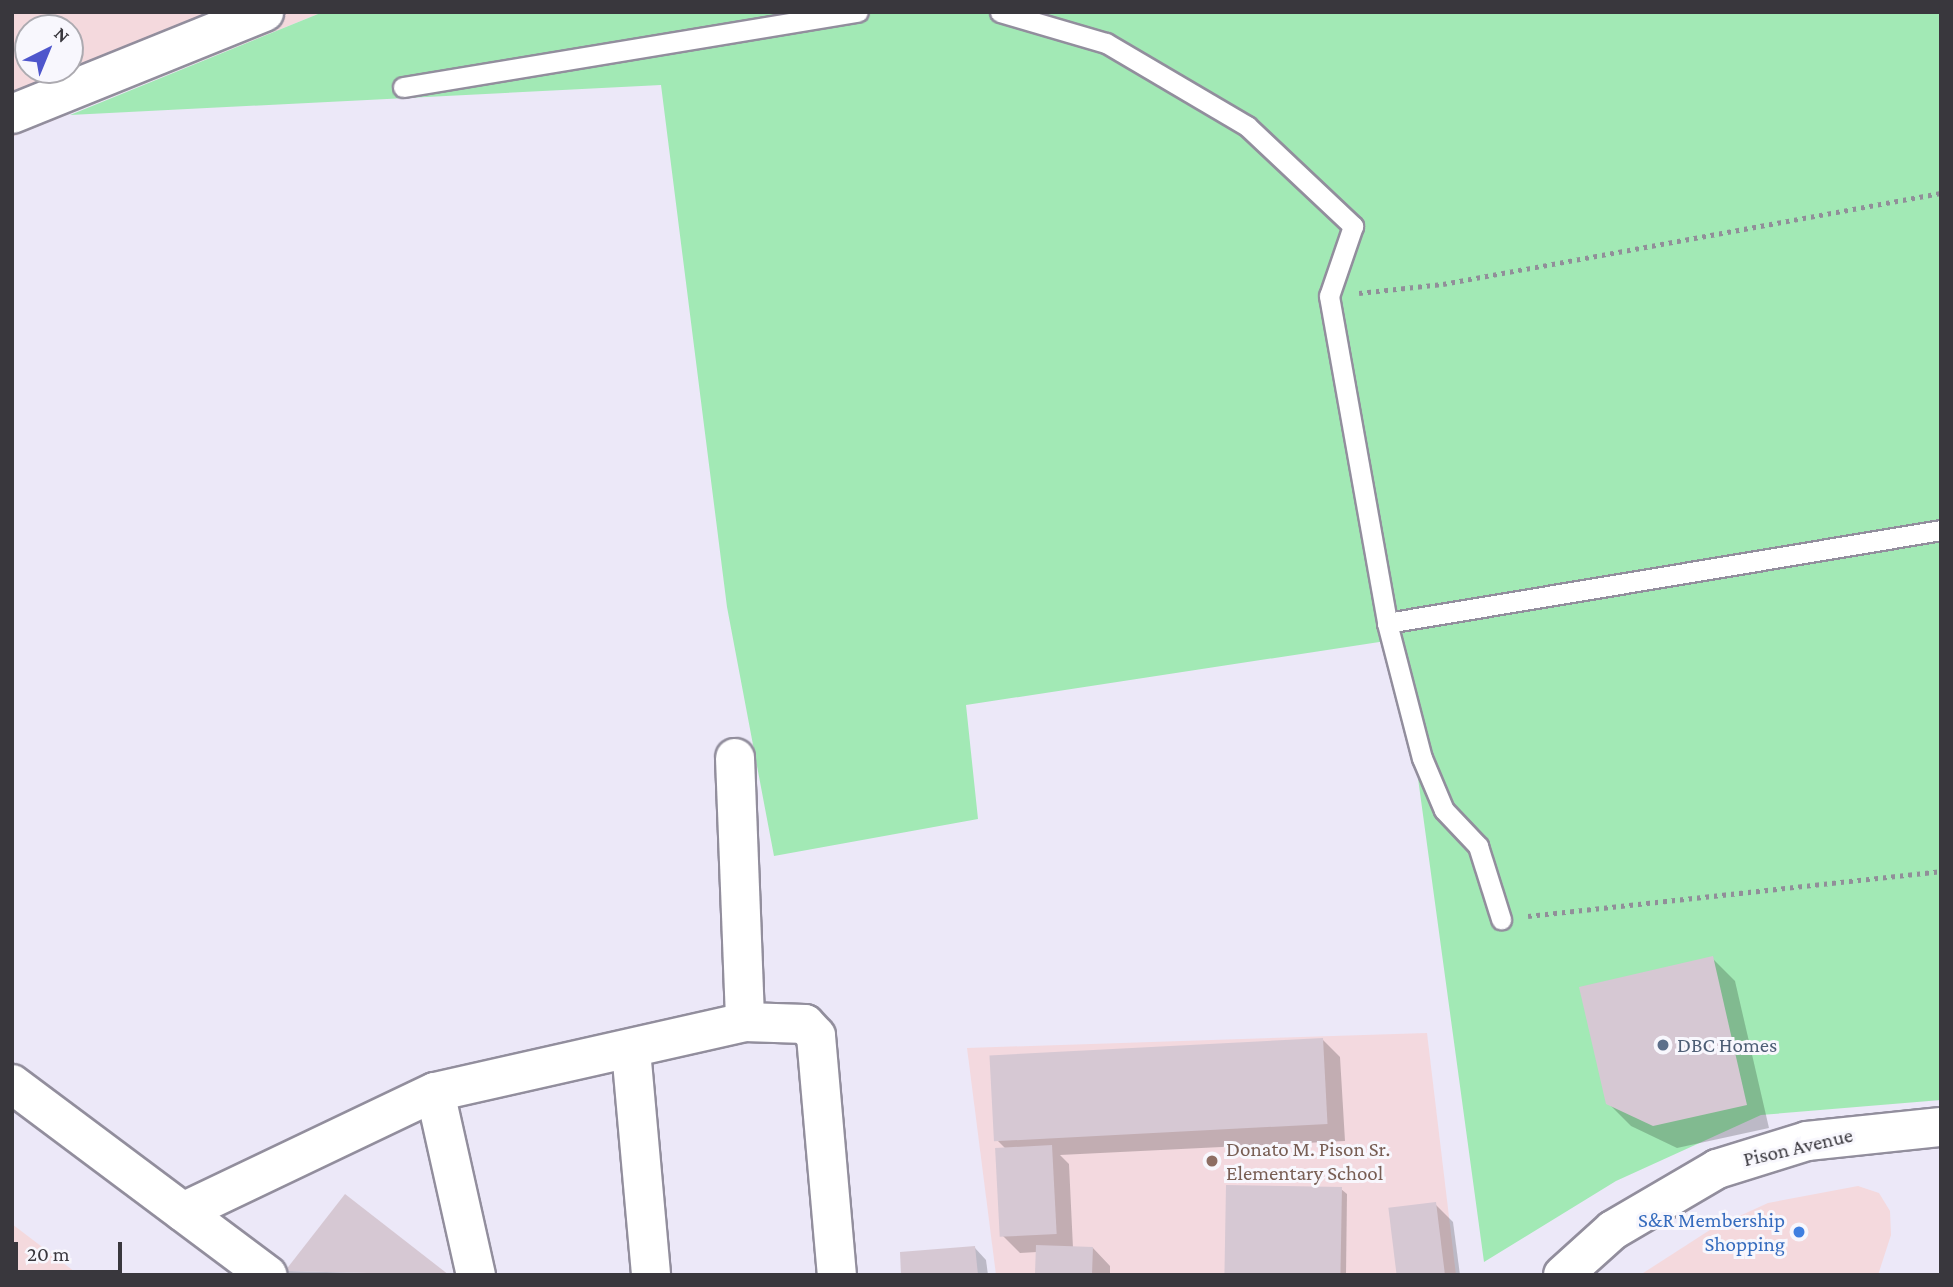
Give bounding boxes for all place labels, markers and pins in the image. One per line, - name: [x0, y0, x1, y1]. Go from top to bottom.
- place label: DBC Homes: [1677, 1032, 1777, 1058]
- marker: DBC Homes: [1655, 1037, 1671, 1053]
- place label: Donato M. Pison Sr. Elementary School: [1226, 1136, 1390, 1186]
- marker: Donato M. Pison Sr. Elementary School: [1204, 1153, 1220, 1169]
- place label: S&R Membership Shopping: [1638, 1207, 1785, 1257]
- marker: S&R Membership Shopping: [1791, 1224, 1807, 1240]

